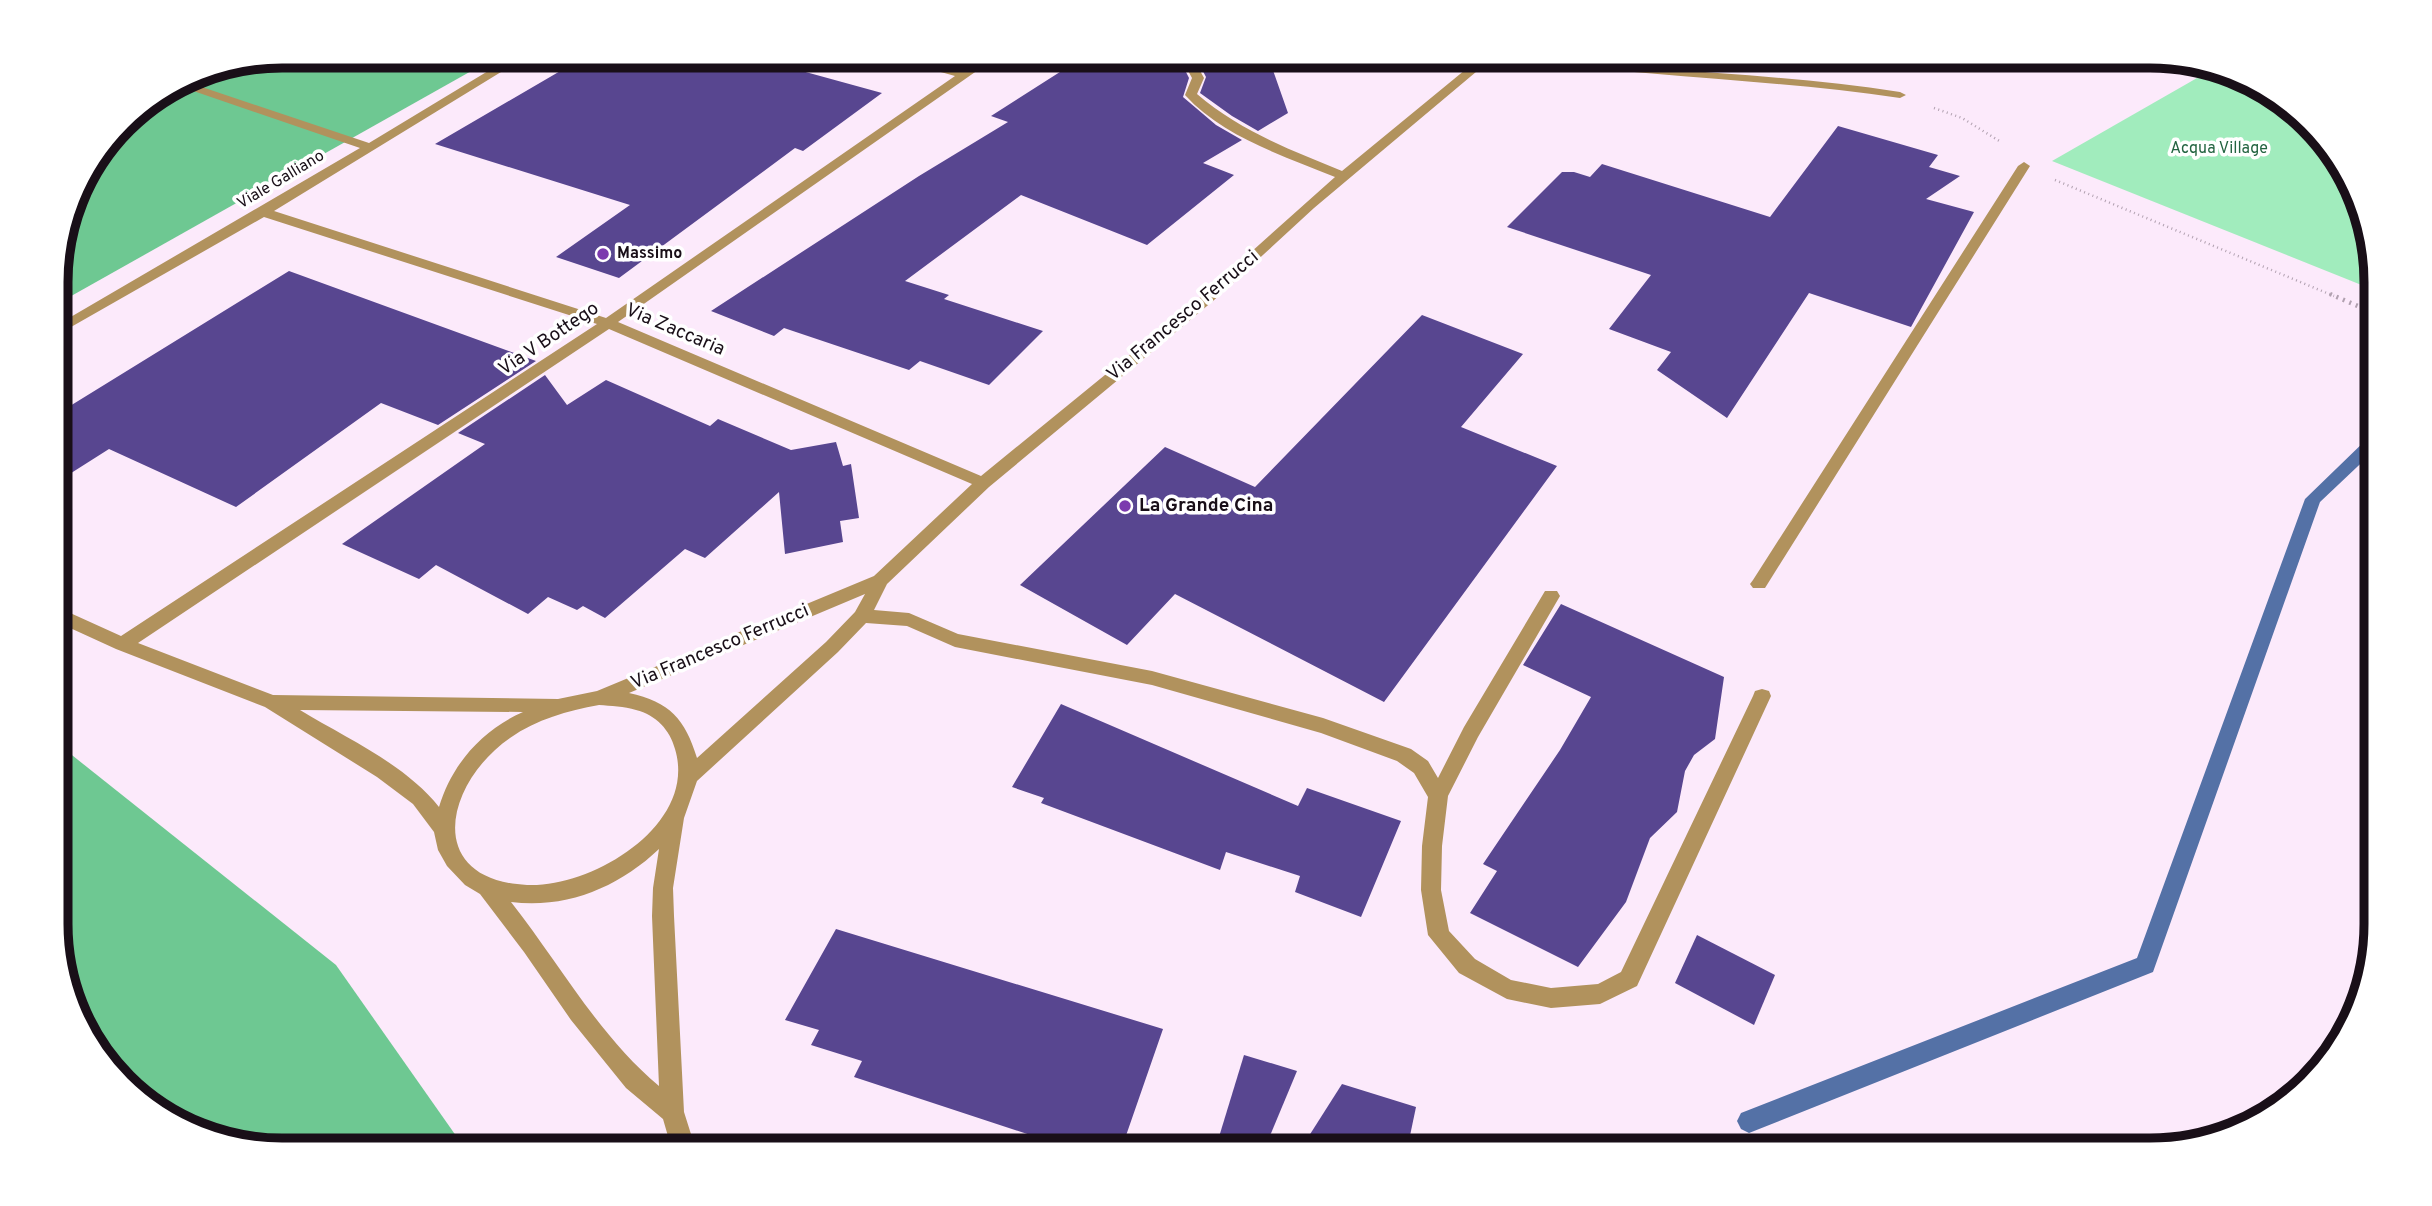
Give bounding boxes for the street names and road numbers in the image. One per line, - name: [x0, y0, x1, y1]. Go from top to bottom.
- street label: Viale Galliano: [234, 146, 328, 214]
- street label: Via Francesco Ferrucci: [1102, 245, 1264, 387]
- street label: Via V Bottego: [494, 297, 604, 381]
- street label: Via Zaccaria: [622, 298, 728, 362]
- street label: Via Francesco Ferrucci: [627, 599, 813, 695]

